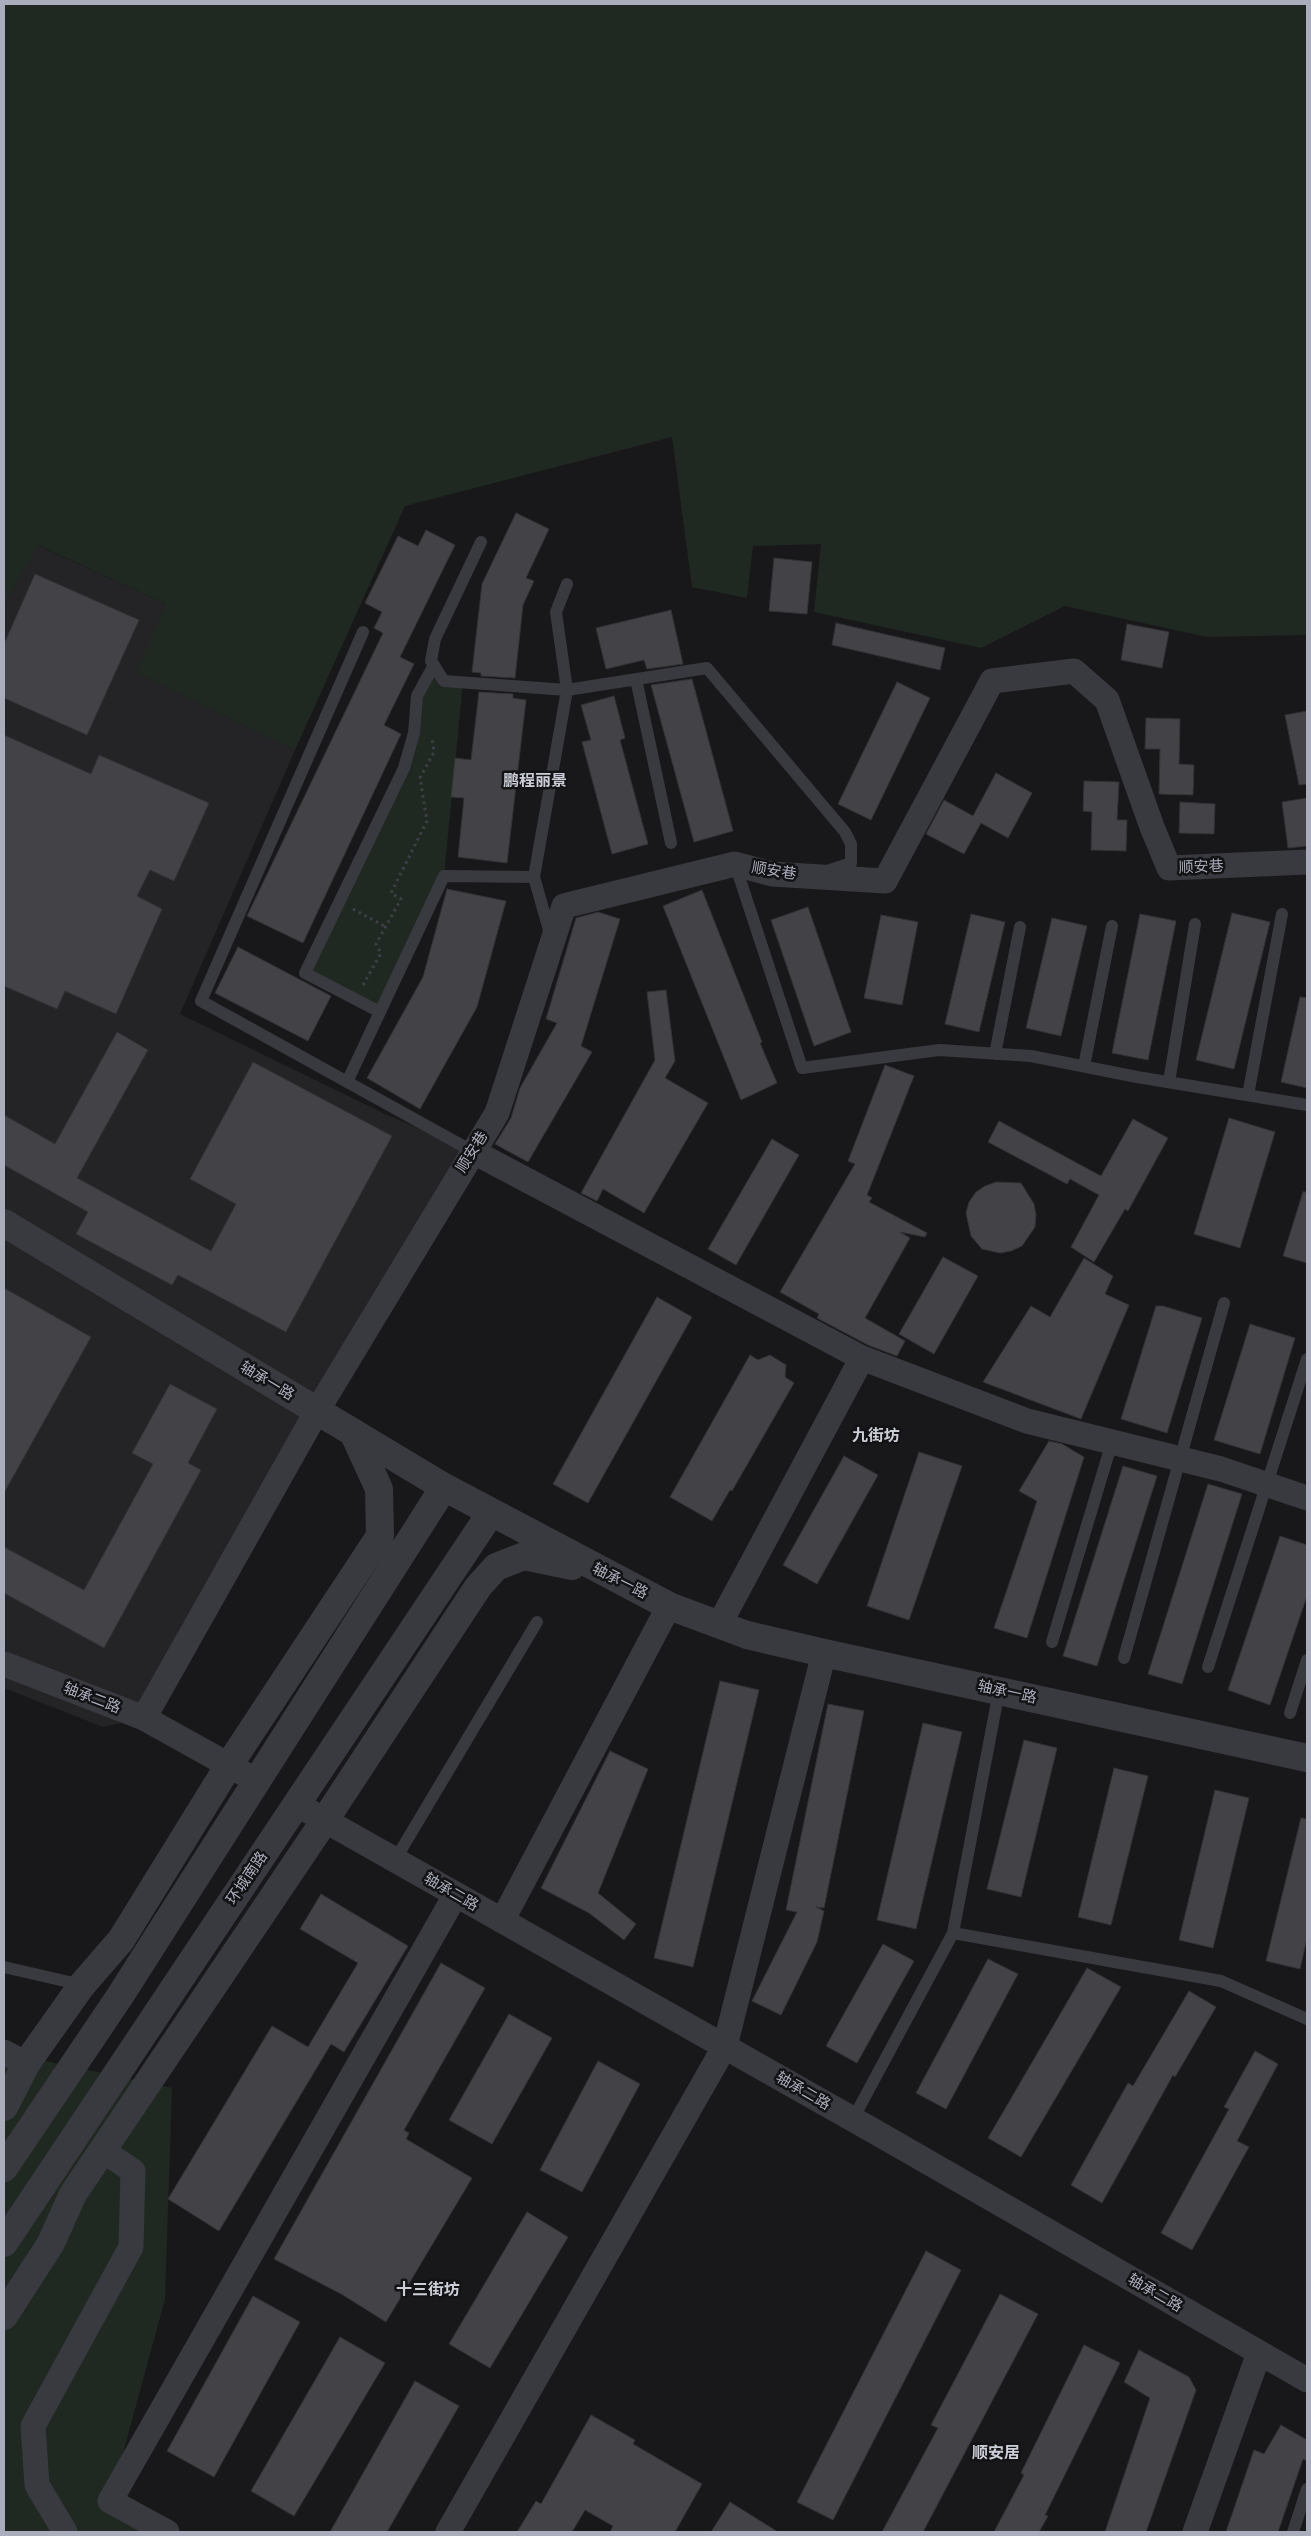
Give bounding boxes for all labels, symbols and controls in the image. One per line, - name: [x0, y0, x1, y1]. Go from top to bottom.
- district label: 鹏程丽景: [503, 771, 567, 791]
- street label: 顺安巷: [1178, 857, 1224, 877]
- street label: 顺安巷: [750, 859, 798, 883]
- street label: 顺安巷: [452, 1128, 492, 1176]
- street label: 轴承一路: [237, 1358, 297, 1404]
- district label: 九街坊: [852, 1426, 900, 1446]
- street label: 轴承一路: [589, 1559, 651, 1603]
- street label: 轴承一路: [976, 1677, 1038, 1707]
- street label: 轴承二路: [61, 1679, 123, 1717]
- street label: 环城南路: [223, 1848, 271, 1908]
- street label: 轴承二路: [421, 1869, 481, 1915]
- street label: 轴承二路: [773, 2068, 833, 2114]
- street label: 轴承二路: [1125, 2270, 1185, 2316]
- district label: 十三街坊: [396, 2280, 460, 2300]
- district label: 顺安居: [972, 2443, 1020, 2463]

